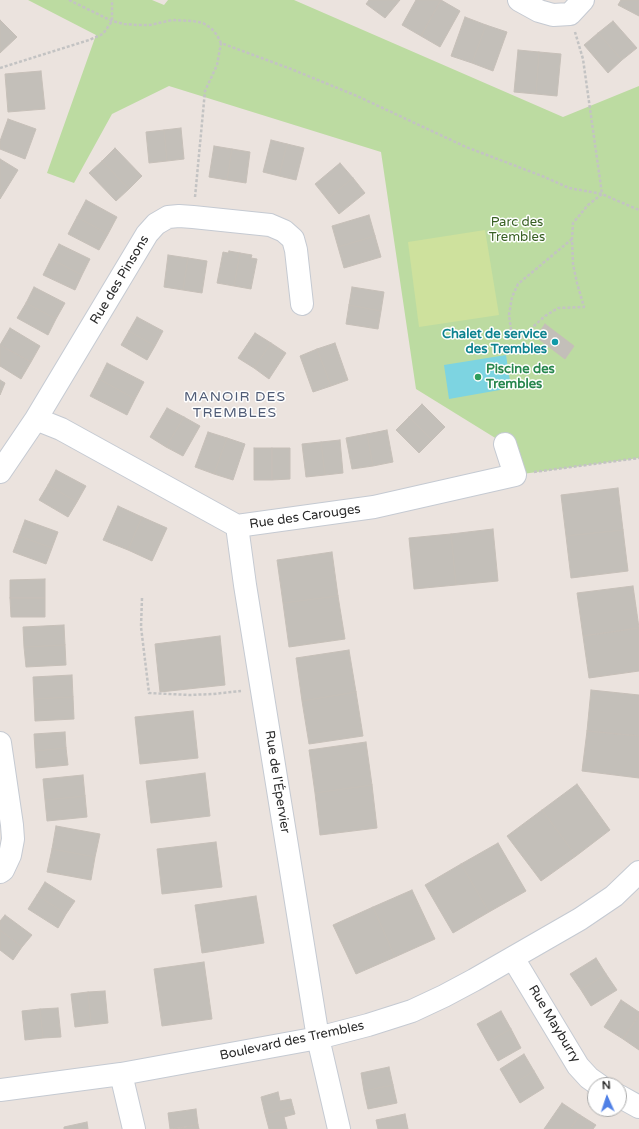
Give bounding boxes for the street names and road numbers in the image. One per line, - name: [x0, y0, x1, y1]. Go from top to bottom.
- street label: Rue des Pinsons: [87, 233, 153, 327]
- street label: Rue des Carouges: [249, 501, 361, 533]
- street label: Rue de l'Épervier: [261, 729, 293, 835]
- street label: Rue Mayburry: [525, 982, 583, 1066]
- street label: Boulevard des Trembles: [218, 1018, 366, 1064]

